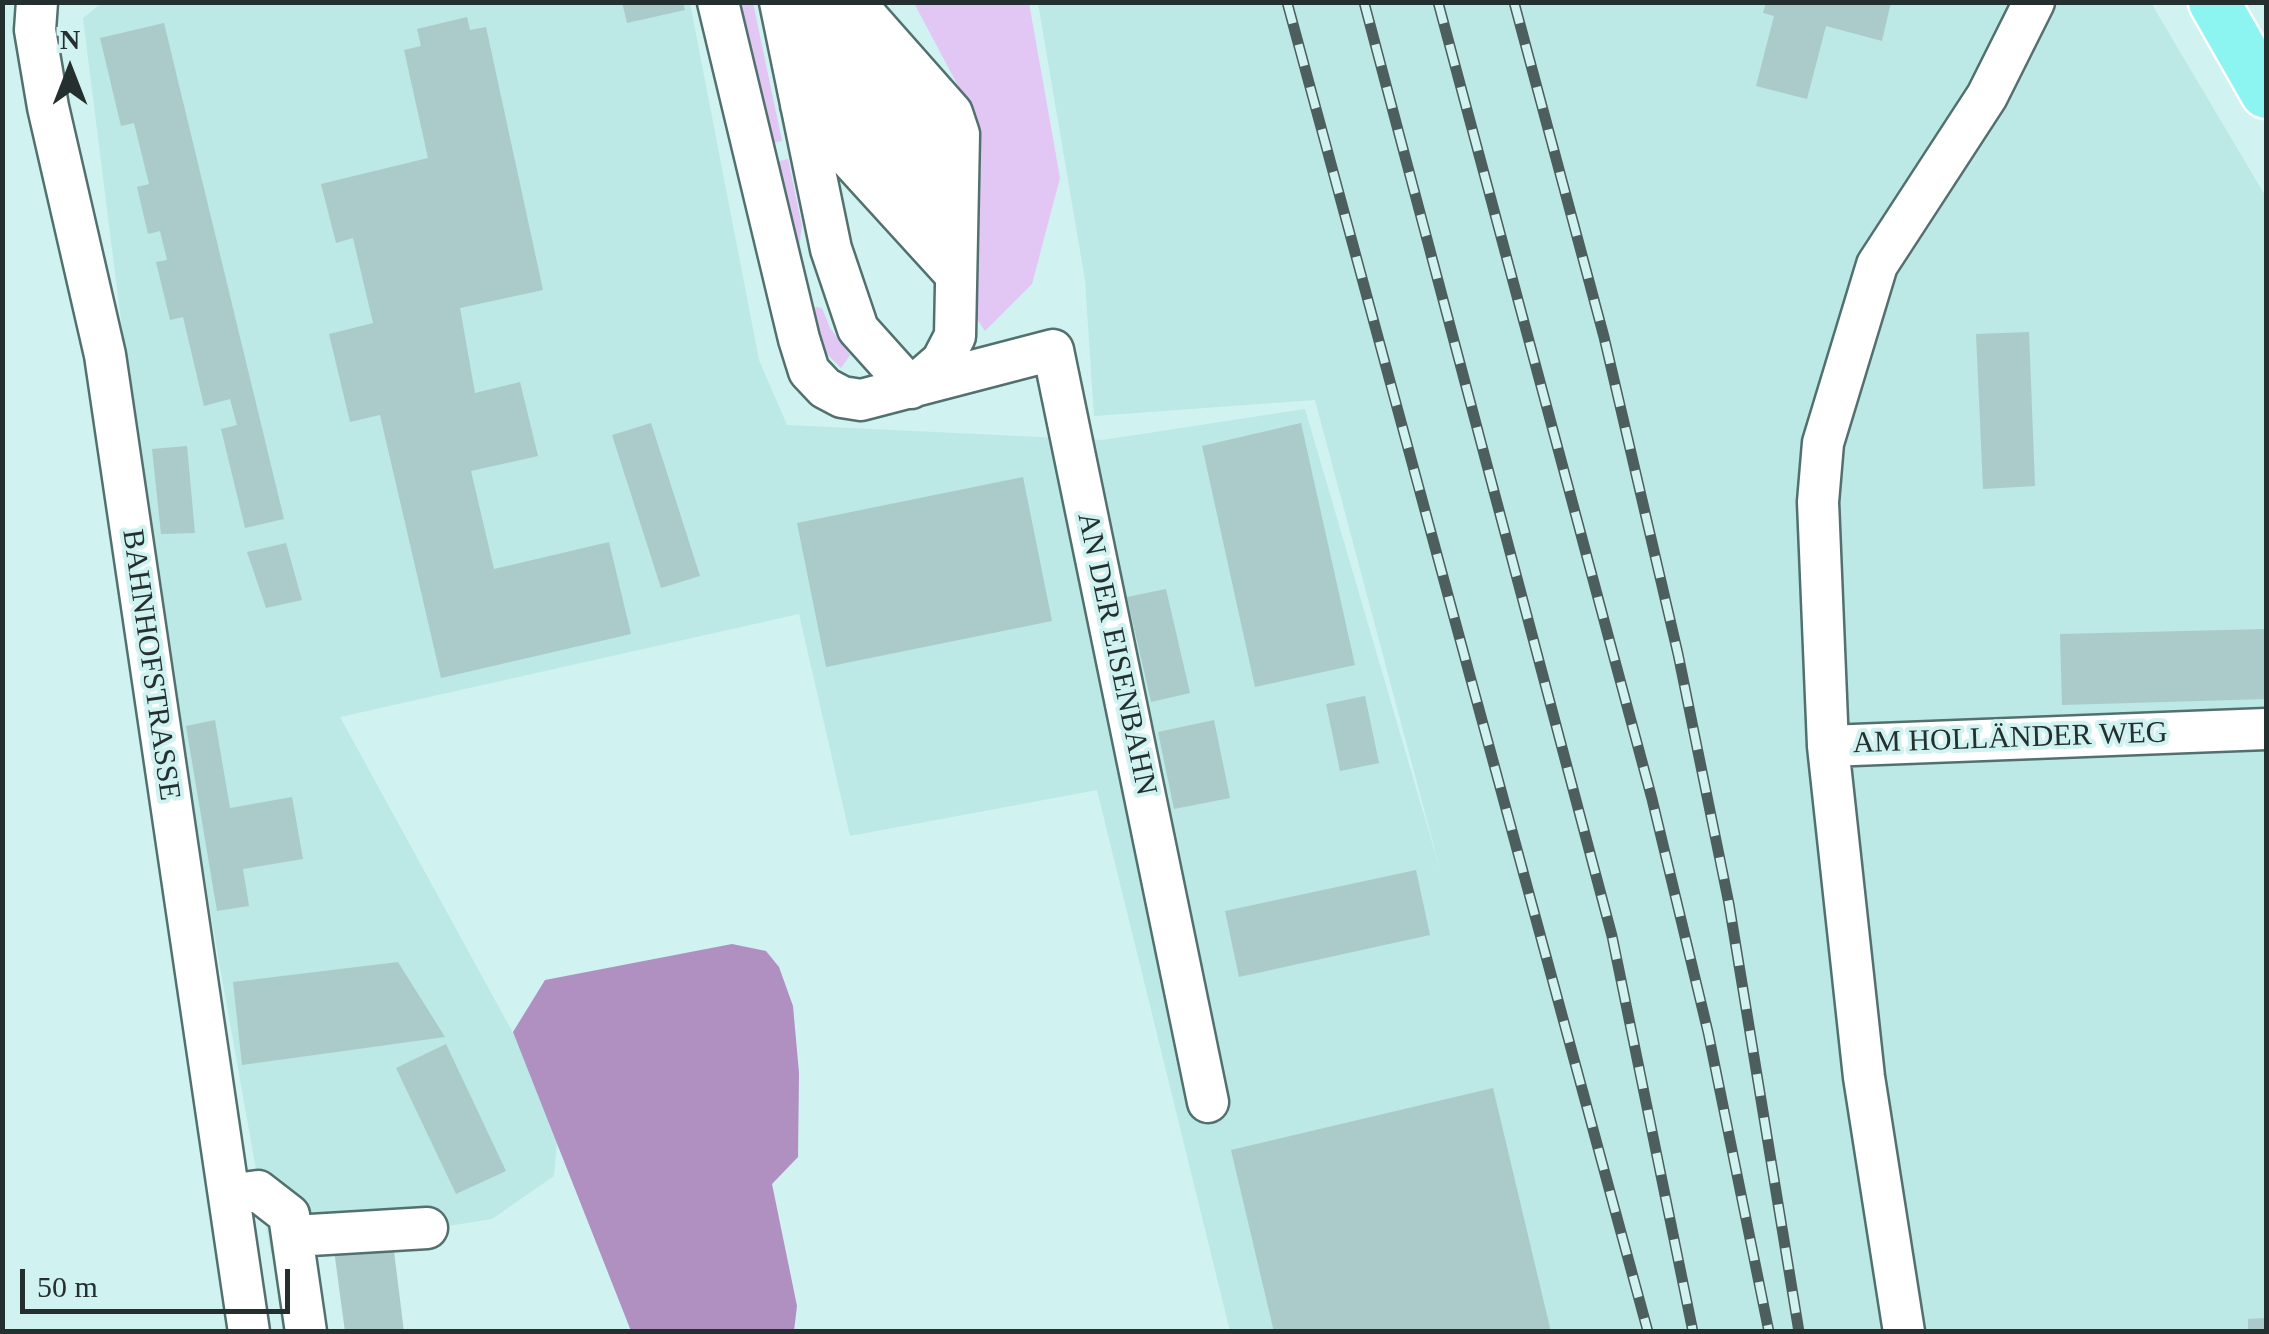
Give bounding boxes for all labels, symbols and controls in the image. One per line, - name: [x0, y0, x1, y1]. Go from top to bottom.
- north arrow: [20, 20, 120, 120]
- text: N: [60, 24, 80, 55]
- street label: AN DER EISENBAHN: [1068, 509, 1164, 799]
- street label: BAHNHOFSTRASSE: [113, 527, 187, 803]
- street label: AM HOLLÄNDER WEG: [1852, 716, 2168, 762]
- scale bar: [25, 1249, 295, 1311]
- text: 50 m: [37, 1270, 98, 1303]

